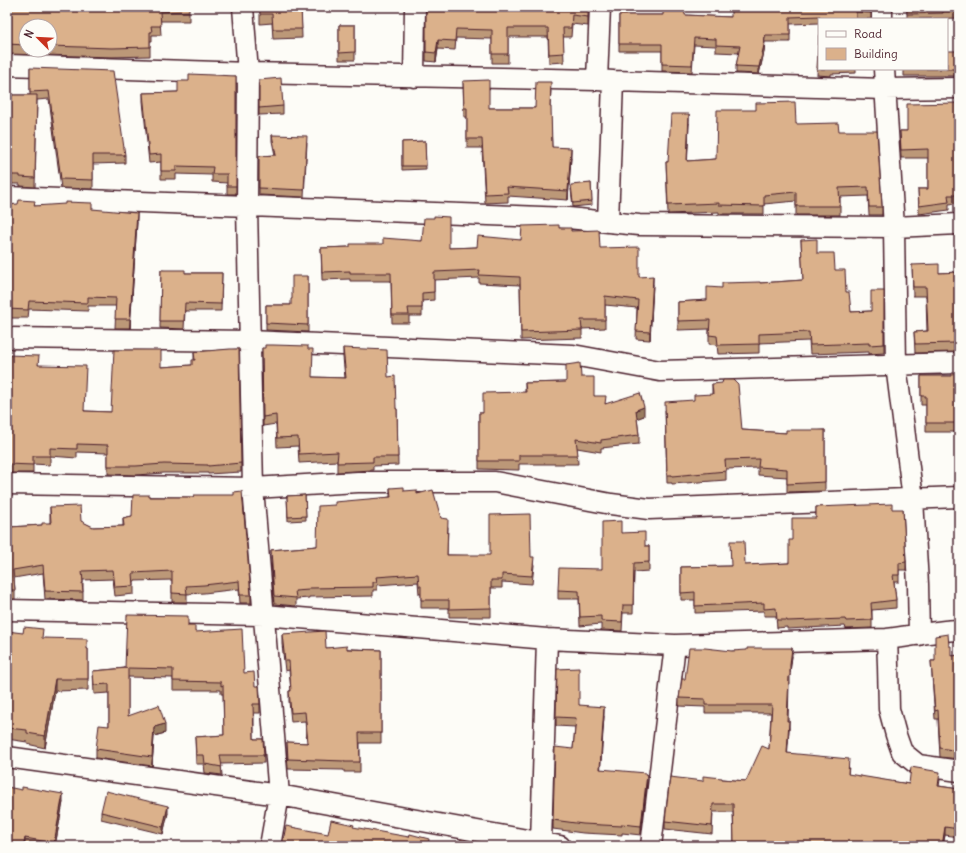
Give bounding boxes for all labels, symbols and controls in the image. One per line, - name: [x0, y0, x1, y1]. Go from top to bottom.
- north arrow: [18, 18, 58, 58]
- legend: [818, 18, 948, 70]
- text: Road: [854, 26, 882, 41]
- text: N: [21, 28, 37, 40]
- text: Building: [854, 46, 898, 61]

